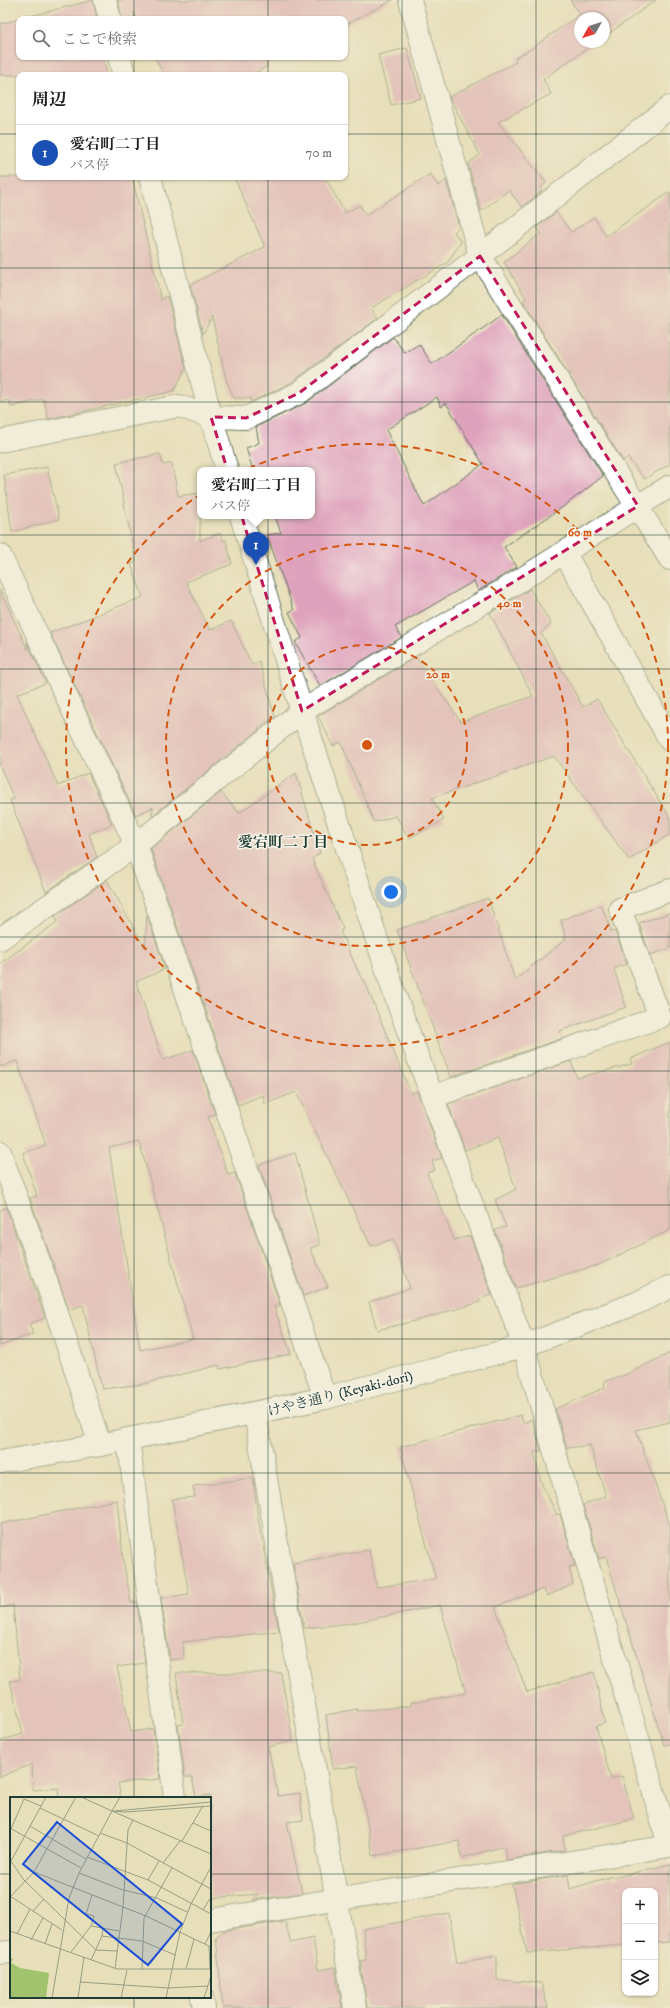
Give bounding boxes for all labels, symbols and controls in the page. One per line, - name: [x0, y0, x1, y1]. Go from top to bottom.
- north arrow: [574, 12, 610, 48]
- search box: [16, 16, 348, 60]
- icon: search: [30, 27, 52, 49]
- text: ここで検索: [62, 30, 137, 49]
- text: 周辺: [32, 89, 66, 111]
- text: 愛宕町二丁目: [70, 135, 160, 154]
- text: 1: [43, 145, 47, 161]
- text: 70 m: [306, 145, 332, 161]
- text: バス停: [70, 157, 109, 173]
- popup: [197, 467, 315, 519]
- text: 愛宕町二丁目: [211, 476, 301, 495]
- text: バス停: [211, 498, 250, 514]
- text: 60 m: [568, 525, 592, 540]
- pin: 1: [243, 532, 269, 565]
- text: 40 m: [496, 596, 521, 611]
- text: 20 m: [426, 667, 450, 682]
- centre of rings: [360, 738, 374, 752]
- district label: 愛宕町二丁目: [238, 833, 328, 852]
- your location: [381, 882, 401, 902]
- street label: けやき通り (Keyaki-dori): [266, 1367, 415, 1421]
- inset map: [10, 1797, 211, 1998]
- map controls: [622, 1888, 658, 1996]
- button: +: [622, 1888, 658, 1924]
- button: −: [622, 1924, 658, 1960]
- button: layers: [622, 1960, 658, 1996]

